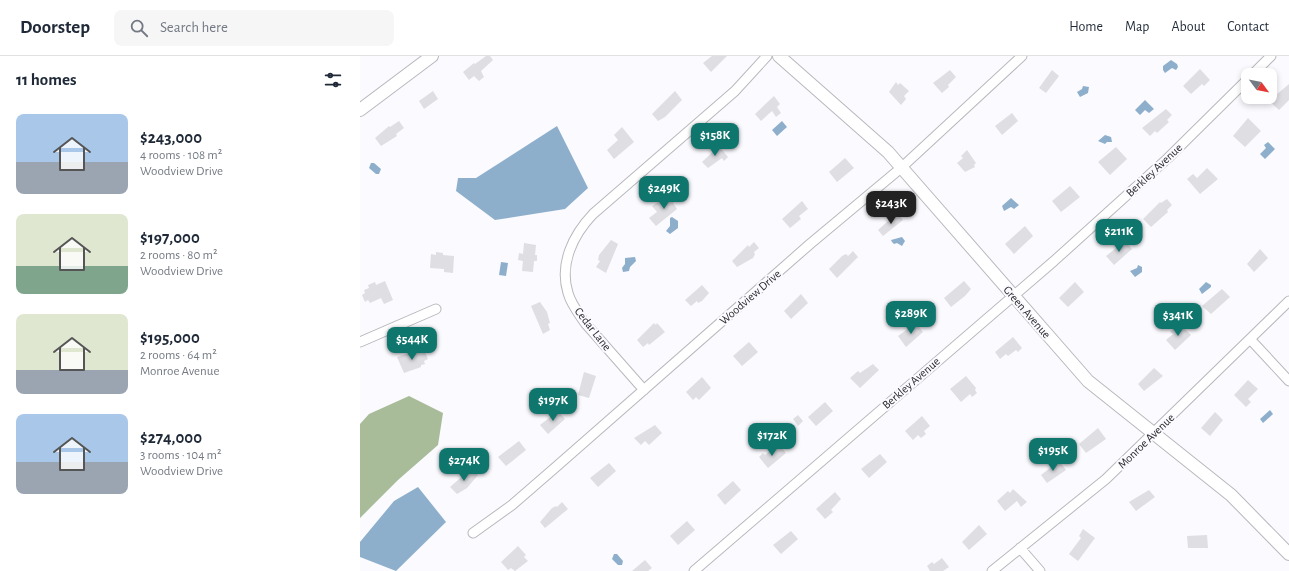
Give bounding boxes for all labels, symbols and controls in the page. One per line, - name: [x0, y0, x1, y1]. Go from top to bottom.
- search box: [114, 10, 394, 46]
- icon: search: [128, 17, 150, 39]
- text: Doorstep: [20, 18, 90, 37]
- text: Search here: [160, 20, 228, 35]
- text: Home: [1069, 20, 1103, 34]
- text: Map: [1125, 20, 1149, 34]
- text: About: [1171, 20, 1205, 34]
- text: Contact: [1227, 20, 1269, 34]
- north arrow: [1241, 68, 1277, 104]
- map controls: [1241, 68, 1277, 104]
- icon: filters: [322, 69, 344, 91]
- text: 11 homes: [16, 71, 76, 88]
- pin: $158K: [687, 123, 743, 157]
- text: $243,000: [140, 129, 202, 146]
- text: $158K: [700, 129, 730, 142]
- icon: home: [48, 130, 96, 178]
- street label: Berkley Avenue: [1124, 141, 1185, 200]
- text: 4 rooms · 108 m²: [140, 149, 222, 162]
- text: Woodview Drive: [140, 165, 223, 178]
- pin: $249K: [636, 176, 692, 210]
- text: $249K: [648, 182, 680, 195]
- pin: $243K: [863, 191, 919, 225]
- text: $243K: [875, 197, 907, 210]
- pin: $211K: [1091, 219, 1147, 253]
- text: $211K: [1105, 225, 1133, 238]
- text: $197,000: [140, 229, 200, 246]
- icon: home: [48, 230, 96, 278]
- text: 2 rooms · 80 m²: [140, 249, 217, 262]
- text: Woodview Drive: [140, 265, 223, 278]
- street label: Woodview Drive: [717, 267, 783, 327]
- street label: Green Avenue: [1001, 284, 1053, 340]
- pin: $289K: [883, 301, 939, 335]
- pin: $341K: [1150, 303, 1206, 337]
- street label: Cedar Lane: [573, 305, 613, 353]
- text: $289K: [895, 307, 927, 320]
- text: $341K: [1163, 309, 1193, 322]
- pin: $544K: [384, 327, 440, 361]
- text: $195,000: [140, 329, 200, 346]
- icon: home: [48, 330, 96, 378]
- text: $544K: [396, 333, 428, 346]
- text: 2 rooms · 64 m²: [140, 349, 217, 362]
- street label: Berkley Avenue: [880, 355, 943, 412]
- text: Monroe Avenue: [140, 365, 219, 378]
- pin: $197K: [525, 388, 581, 422]
- text: $197K: [538, 394, 568, 407]
- street label: Monroe Avenue: [1115, 411, 1177, 471]
- pin: $172K: [744, 423, 800, 457]
- text: $274,000: [140, 429, 202, 446]
- text: $172K: [757, 429, 787, 442]
- icon: home: [48, 430, 96, 478]
- pin: $195K: [1025, 438, 1081, 472]
- text: $195K: [1038, 444, 1068, 457]
- pin: $274K: [436, 448, 492, 482]
- text: 3 rooms · 104 m²: [140, 449, 221, 462]
- text: $274K: [448, 454, 480, 467]
- text: Woodview Drive: [140, 465, 223, 478]

